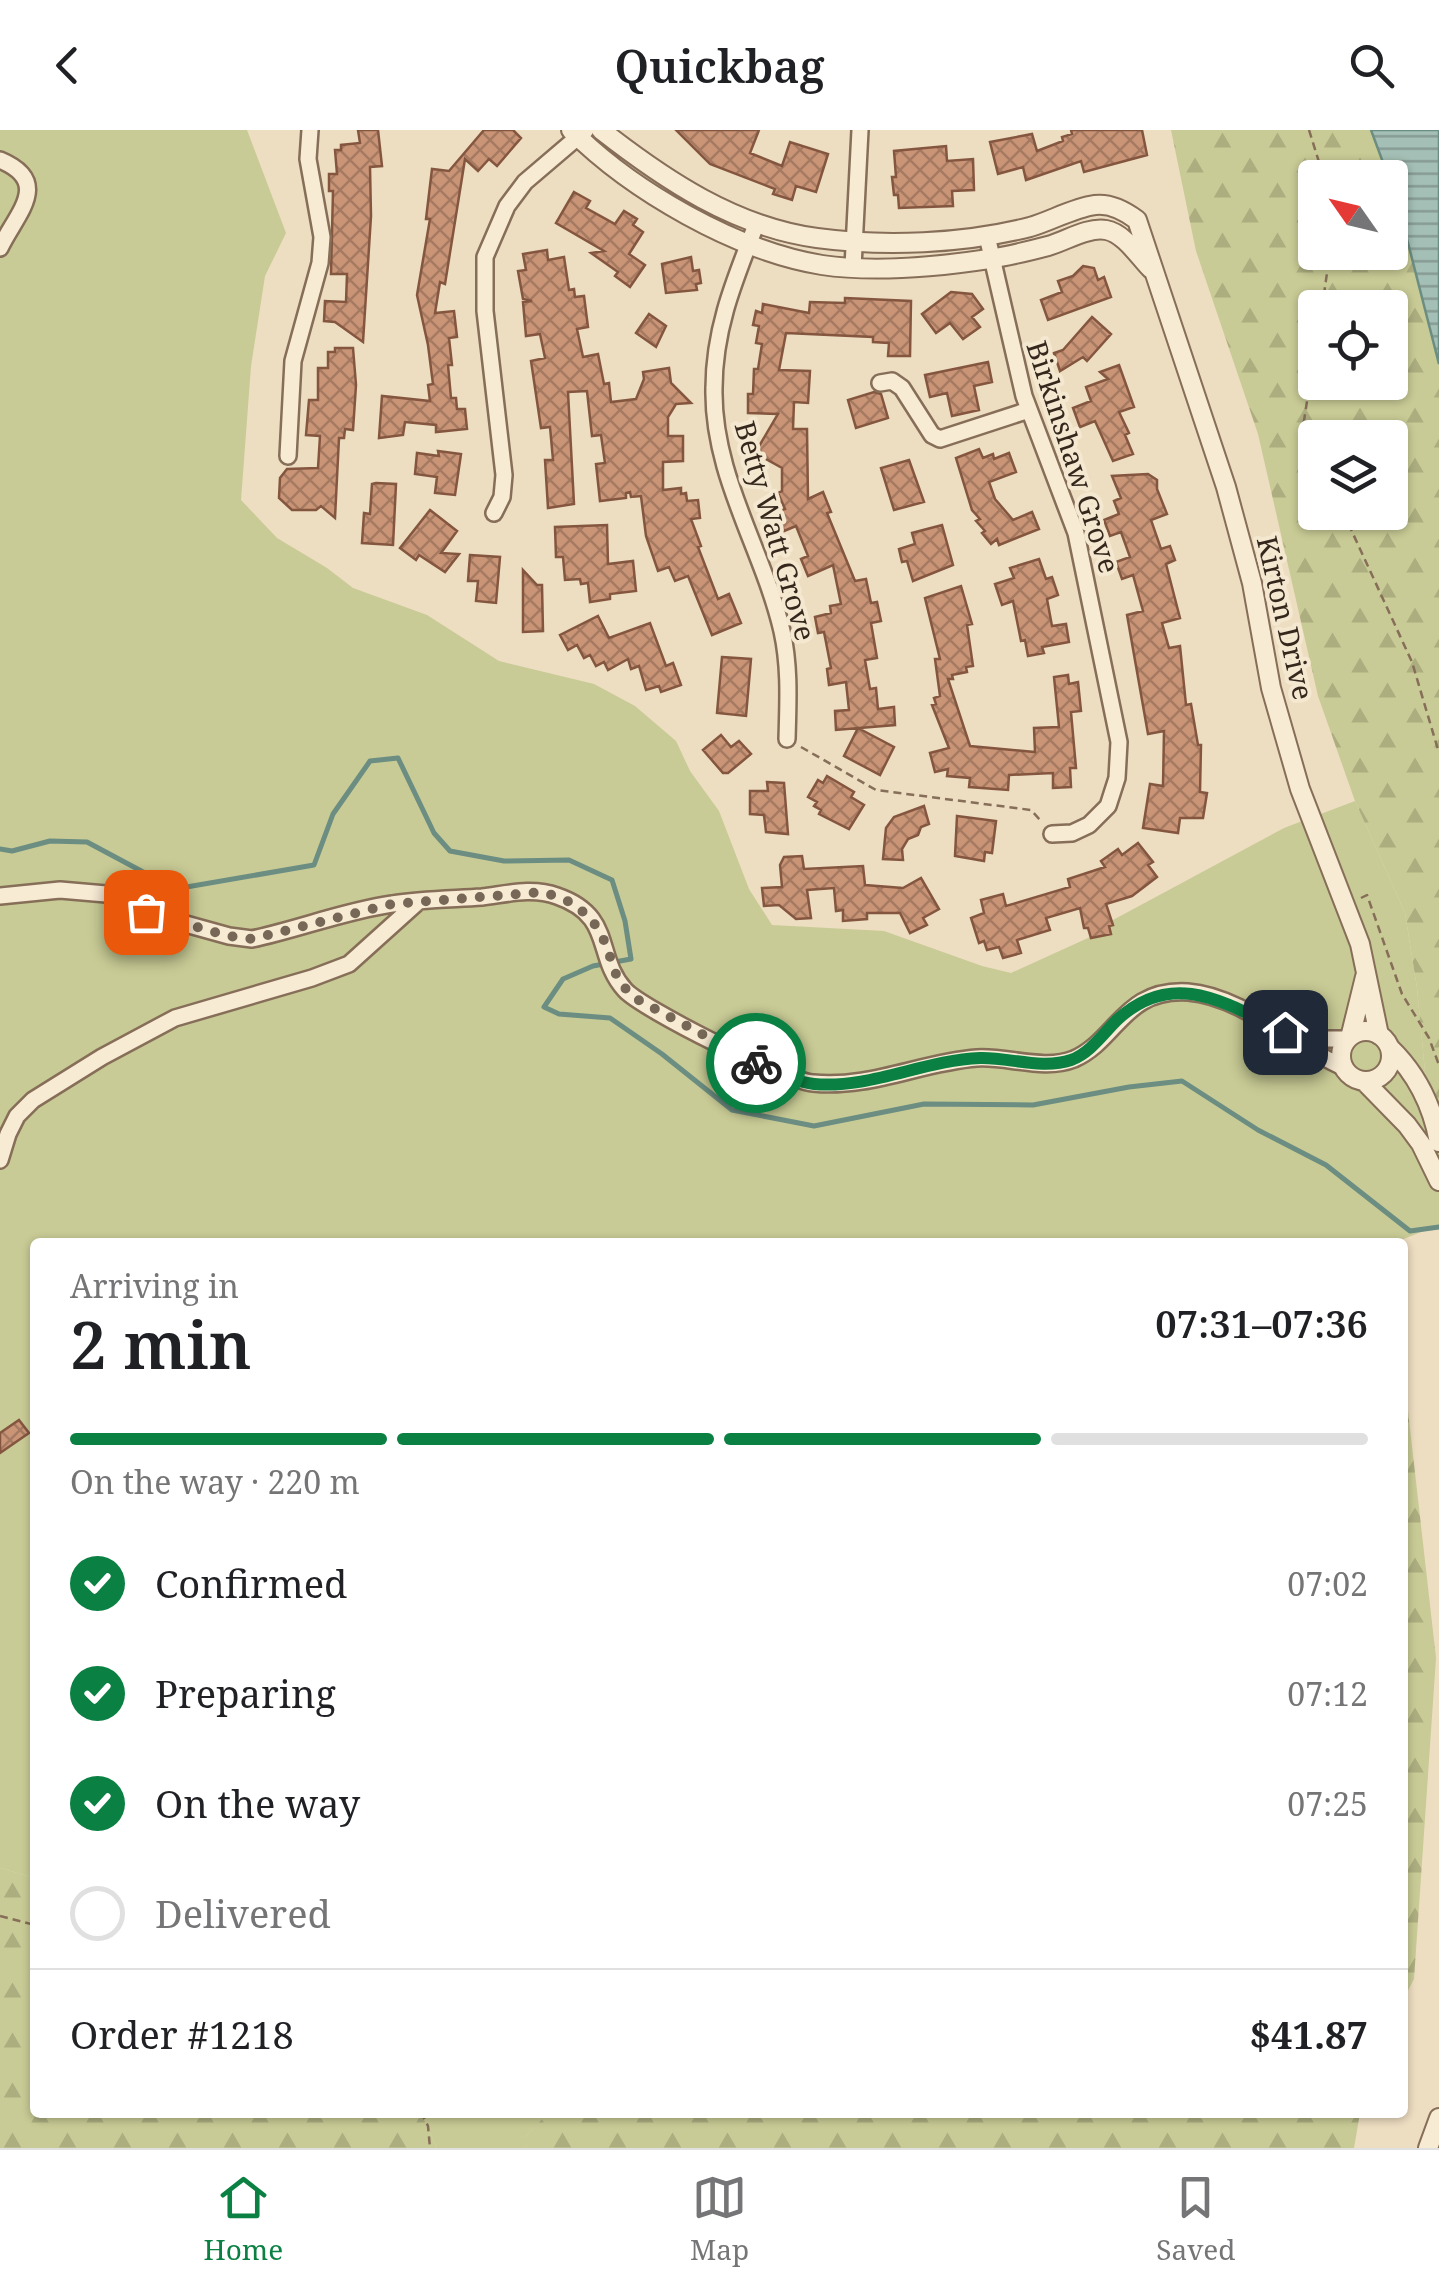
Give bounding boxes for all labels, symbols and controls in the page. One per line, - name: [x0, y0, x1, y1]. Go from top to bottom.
- text: Quickbag: [614, 35, 825, 96]
- icon: back: [40, 38, 95, 93]
- icon: search: [1344, 38, 1399, 93]
- north arrow: [1298, 160, 1408, 270]
- map controls: [1298, 160, 1408, 530]
- button: locate: [1298, 290, 1408, 400]
- street label: Birkinshaw Grove: [1018, 336, 1129, 578]
- street label: Betty Watt Grove: [726, 417, 825, 645]
- button: layers: [1298, 420, 1408, 530]
- street label: Kirton Drive: [1249, 532, 1323, 703]
- pin: [104, 870, 189, 955]
- icon: bag: [119, 885, 174, 940]
- pin: [1243, 990, 1328, 1075]
- icon: home: [1258, 1005, 1313, 1060]
- courier: [706, 1013, 806, 1113]
- icon: bike: [729, 1036, 784, 1091]
- text: Arriving in: [70, 1264, 239, 1307]
- text: 07:31–07:36: [1155, 1297, 1368, 1349]
- text: 2 min: [70, 1300, 252, 1388]
- text: On the way · 220 m: [70, 1460, 360, 1503]
- icon: check: [70, 1556, 125, 1611]
- text: Confirmed: [155, 1557, 347, 1609]
- text: 07:02: [1287, 1562, 1368, 1605]
- icon: check: [70, 1666, 125, 1721]
- text: Preparing: [155, 1667, 336, 1719]
- text: 07:12: [1287, 1672, 1368, 1715]
- icon: check: [70, 1776, 125, 1831]
- text: On the way: [155, 1777, 360, 1829]
- text: 07:25: [1287, 1782, 1368, 1825]
- text: Delivered: [155, 1887, 331, 1939]
- text: Order #1218: [70, 2008, 294, 2060]
- text: $41.87: [1249, 2008, 1368, 2060]
- tab: Home: [203, 2170, 283, 2268]
- tab: Map: [690, 2170, 749, 2268]
- tab: Saved: [1156, 2170, 1236, 2268]

